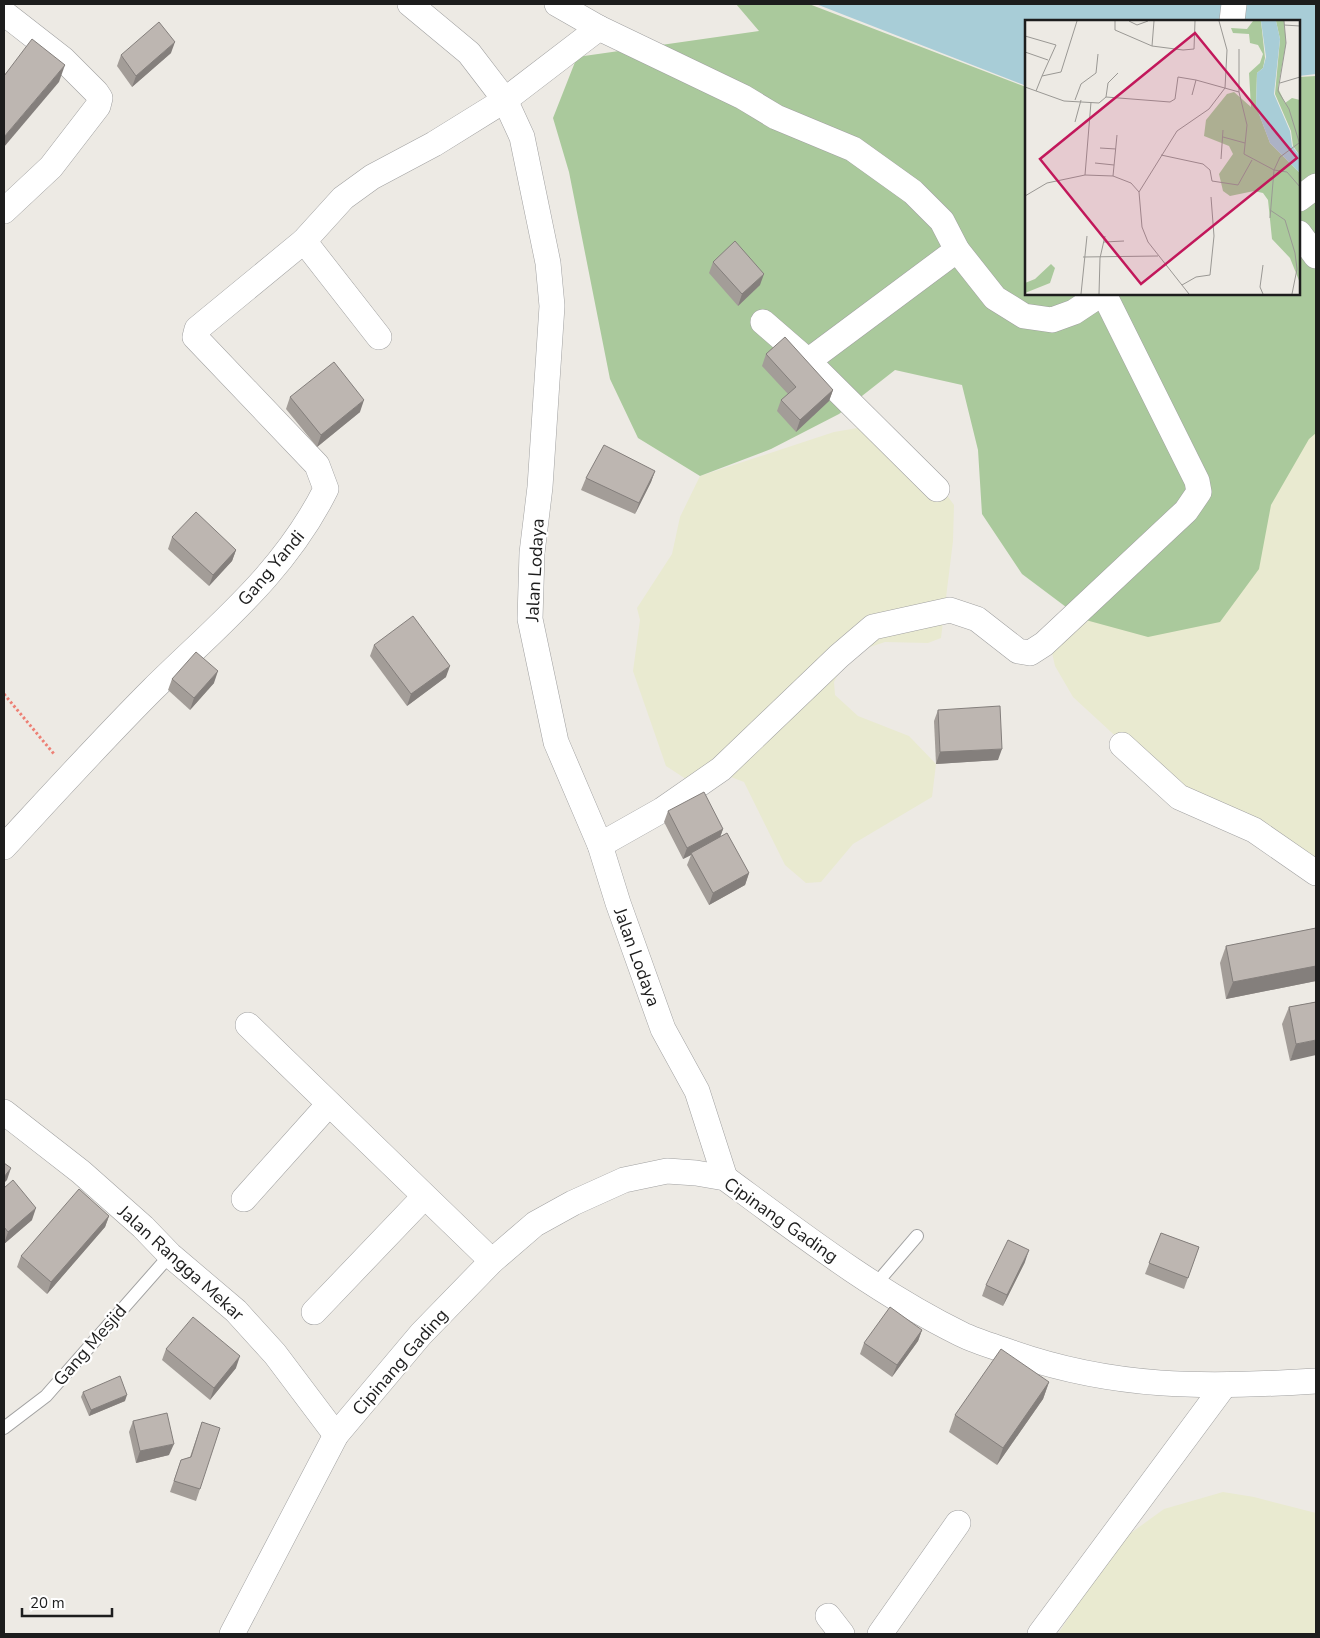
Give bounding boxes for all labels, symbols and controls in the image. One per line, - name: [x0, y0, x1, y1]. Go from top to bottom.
- inset map: [1025, 20, 1300, 295]
- street label: Jalan Lodaya: [520, 518, 550, 623]
- street label: Gang Yandi: [232, 525, 310, 611]
- street label: Jalan Lodaya: [608, 903, 666, 1010]
- street label: Cipinang Gading: [719, 1172, 843, 1268]
- street label: Jalan Rangga Mekar: [112, 1199, 250, 1326]
- street label: Gang Mesjid: [48, 1299, 132, 1391]
- street label: Cipinang Gading: [347, 1303, 453, 1421]
- scale bar: [22, 1586, 112, 1618]
- text: 20 m: [30, 1593, 65, 1613]

